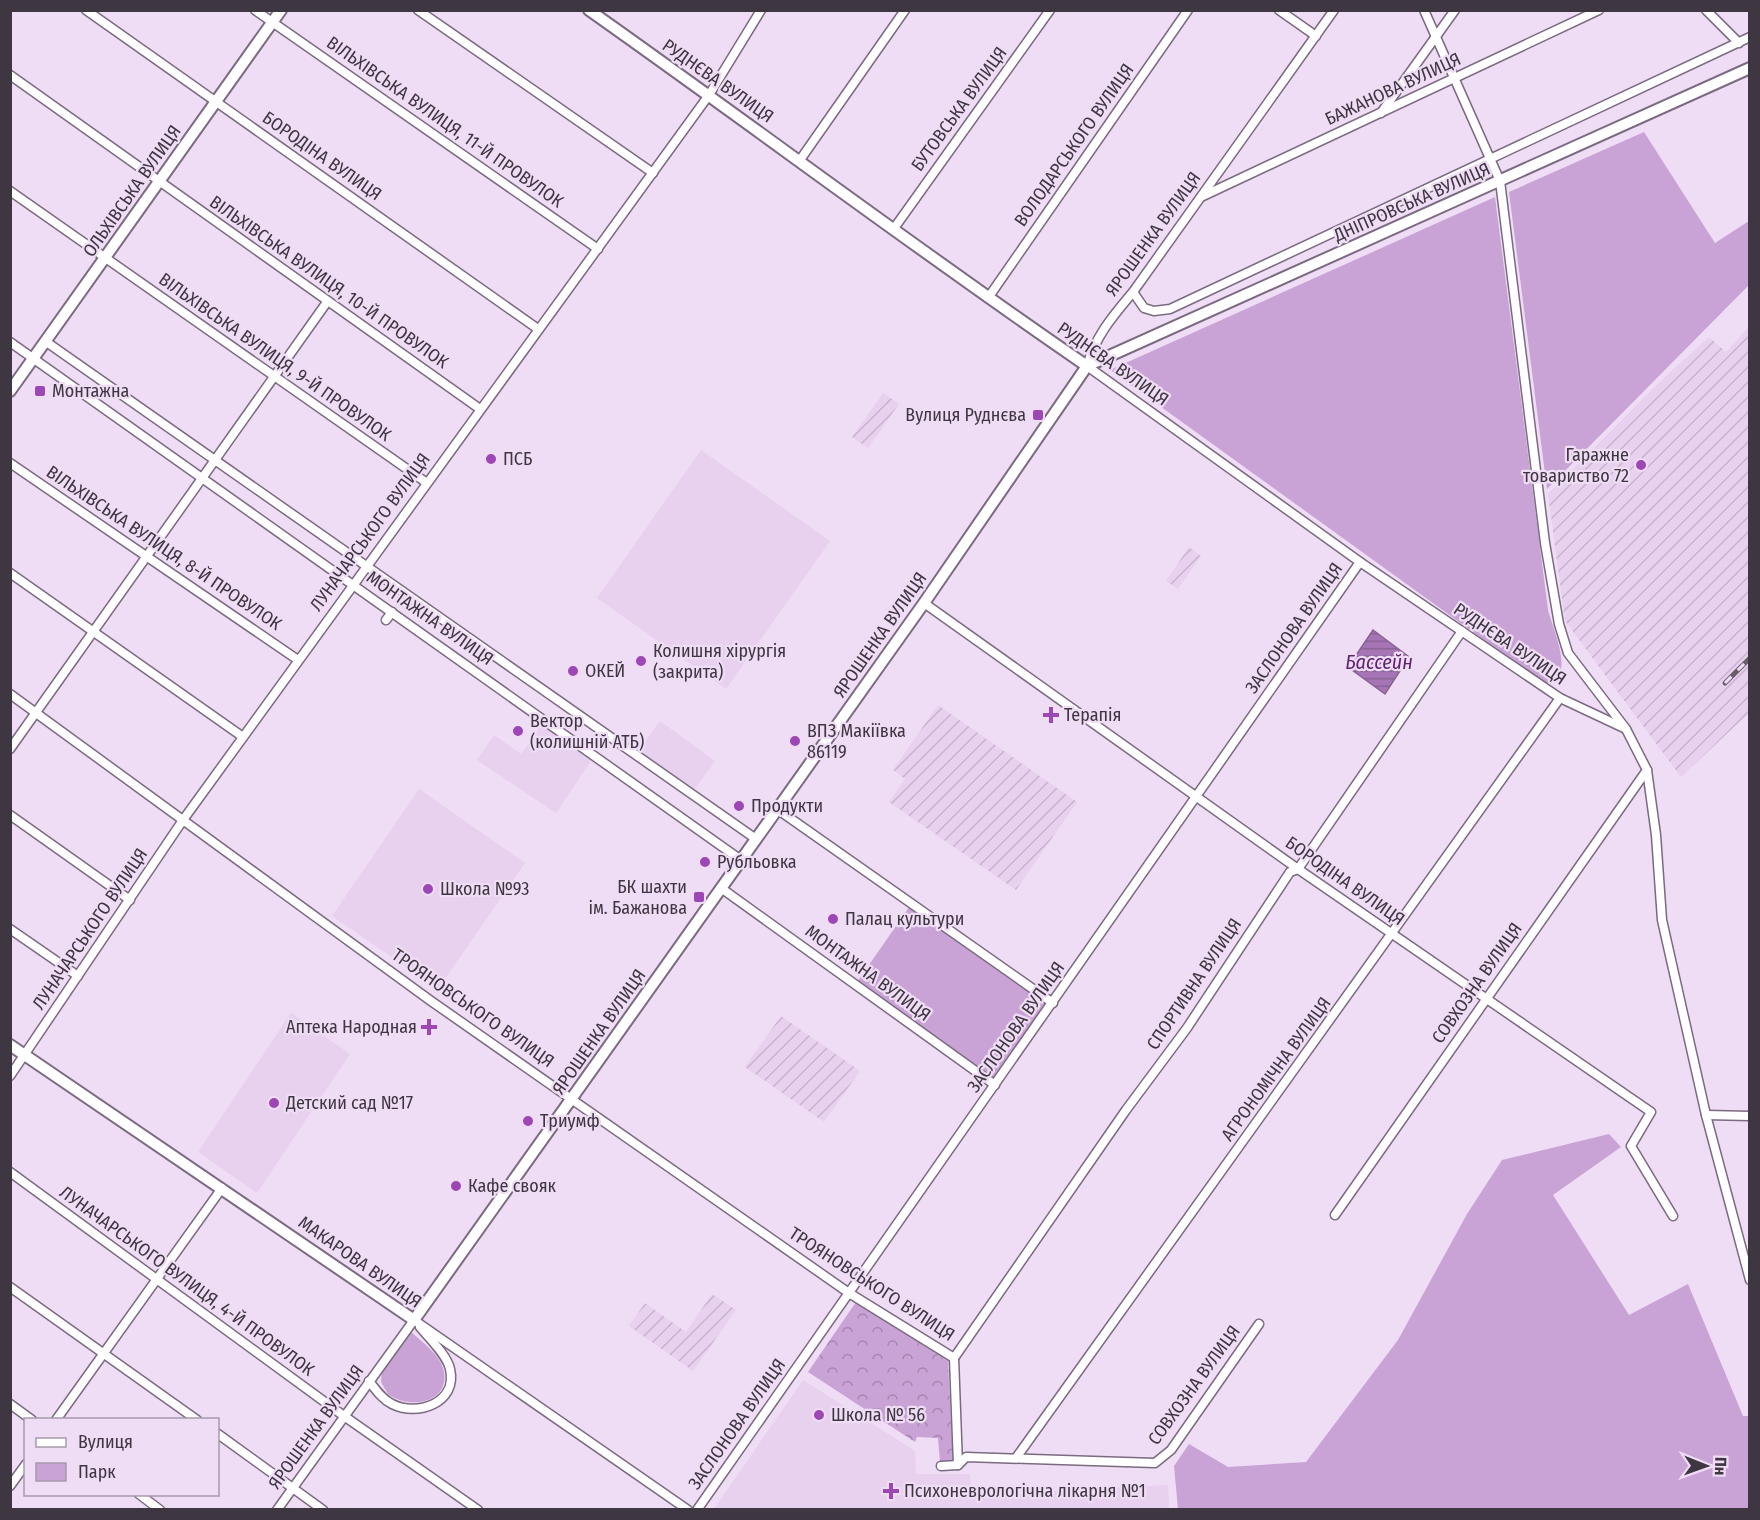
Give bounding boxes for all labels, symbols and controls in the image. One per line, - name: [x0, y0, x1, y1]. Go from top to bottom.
- street label: ВІЛЬХІВСЬКА ВУЛИЦЯ, 11-Й ПРОВУЛОК: [322, 32, 568, 213]
- street label: РУДНЄВА ВУЛИЦЯ: [658, 34, 778, 128]
- street label: БУТОВСЬКА ВУЛИЦЯ: [906, 42, 1012, 176]
- street label: БАЖАНОВА ВУЛИЦЯ: [1322, 48, 1464, 130]
- street label: ВОЛОДАРСЬКОГО ВУЛИЦЯ: [1010, 59, 1138, 231]
- street label: БОРОДІНА ВУЛИЦЯ: [258, 107, 386, 205]
- street label: ОЛЬХІВСЬКА ВУЛИЦЯ: [78, 121, 186, 261]
- street label: ДНІПРОВСЬКА ВУЛИЦЯ: [1329, 158, 1494, 247]
- street label: ЯРОШЕНКА ВУЛИЦЯ: [1101, 168, 1205, 300]
- street label: ВІЛЬХІВСЬКА ВУЛИЦЯ, 10-Й ПРОВУЛОК: [205, 191, 453, 373]
- street label: ВІЛЬХІВСЬКА ВУЛИЦЯ, 9-Й ПРОВУЛОК: [155, 268, 396, 446]
- street label: РУДНЄВА ВУЛИЦЯ: [1053, 317, 1173, 411]
- place label: Монтажна: [52, 380, 129, 402]
- marker: Монтажна: [33, 384, 47, 398]
- place label: Вулиця Руднєва: [905, 404, 1026, 426]
- marker: Вулиця Руднєва: [1031, 408, 1045, 422]
- place label: Гаражне товариство 72: [1523, 444, 1629, 487]
- place label: ПСБ: [503, 448, 532, 470]
- street label: ЛУНАЧАРСЬКОГО ВУЛИЦЯ: [305, 449, 435, 615]
- marker: ПСБ: [484, 452, 498, 466]
- marker: Гаражне товариство 72: [1634, 458, 1648, 472]
- street label: ВІЛЬХІВСЬКА ВУЛИЦЯ, 8-Й ПРОВУЛОК: [42, 461, 286, 635]
- street label: ЗАСЛОНОВА ВУЛИЦЯ: [1241, 558, 1347, 698]
- street label: МОНТАЖНА ВУЛИЦЯ: [362, 566, 498, 670]
- street label: ЯРОШЕНКА ВУЛИЦЯ: [829, 568, 931, 702]
- street label: РУДНЄВА ВУЛИЦЯ: [1450, 598, 1570, 690]
- place label: Колишня хірургія (закрита): [653, 640, 786, 683]
- water label: Бассейн: [1345, 650, 1413, 674]
- marker: Колишня хірургія (закрита): [634, 654, 648, 668]
- place label: ОКЕЙ: [585, 660, 625, 682]
- marker: ОКЕЙ: [566, 664, 580, 678]
- place label: Терапія: [1064, 704, 1121, 726]
- marker: Терапія: [1042, 706, 1060, 724]
- place label: Вектор (колишній АТБ): [530, 710, 644, 753]
- place label: ВПЗ Макіївка 86119: [807, 720, 906, 763]
- marker: Вектор (колишній АТБ): [511, 724, 525, 738]
- marker: ВПЗ Макіївка 86119: [788, 734, 802, 748]
- place label: Продукти: [751, 795, 823, 817]
- marker: Продукти: [732, 799, 746, 813]
- street label: БОРОДІНА ВУЛИЦЯ: [1281, 832, 1409, 930]
- street label: ЛУНАЧАРСЬКОГО ВУЛИЦЯ: [28, 844, 152, 1014]
- place label: Рубльовка: [717, 851, 797, 873]
- marker: Рубльовка: [698, 855, 712, 869]
- place label: БК шахти ім. Бажанова: [588, 876, 687, 919]
- place label: Школа №93: [440, 878, 529, 900]
- marker: Школа №93: [421, 882, 435, 896]
- marker: БК шахти ім. Бажанова: [692, 890, 706, 904]
- place label: Палац культури: [845, 908, 964, 930]
- marker: Палац культури: [826, 912, 840, 926]
- street label: СПОРТИВНА ВУЛИЦЯ: [1142, 914, 1246, 1054]
- street label: СОВХОЗНА ВУЛИЦЯ: [1427, 918, 1527, 1048]
- street label: МОНТАЖНА ВУЛИЦЯ: [801, 920, 935, 1026]
- street label: ТРОЯНОВСЬКОГО ВУЛИЦЯ: [388, 944, 558, 1072]
- street label: ЗАСЛОНОВА ВУЛИЦЯ: [963, 957, 1069, 1097]
- street label: ЯРОШЕНКА ВУЛИЦЯ: [548, 965, 650, 1099]
- street label: АГРОНОМІЧНА ВУЛИЦЯ: [1216, 993, 1336, 1145]
- place label: Аптека Народная: [286, 1016, 417, 1038]
- marker: Аптека Народная: [422, 1020, 436, 1034]
- place label: Детский сад №17: [285, 1092, 413, 1114]
- marker: Детский сад №17: [267, 1096, 281, 1110]
- place label: Триумф: [540, 1110, 600, 1132]
- marker: Триумф: [521, 1114, 535, 1128]
- place label: Кафе свояк: [468, 1175, 557, 1197]
- marker: Кафе свояк: [449, 1179, 463, 1193]
- street label: ЛУНАЧАРСЬКОГО ВУЛИЦЯ, 4-Й ПРОВУЛОК: [55, 1181, 319, 1381]
- street label: МАКАРОВА ВУЛИЦЯ: [294, 1211, 426, 1313]
- street label: ТРОЯНОВСЬКОГО ВУЛИЦЯ: [785, 1222, 959, 1346]
- street label: СОВХОЗНА ВУЛИЦЯ: [1143, 1321, 1245, 1449]
- street label: ЗАСЛОНОВА ВУЛИЦЯ: [684, 1354, 790, 1494]
- street label: ЯРОШЕНКА ВУЛИЦЯ: [264, 1361, 368, 1493]
- place label: Школа № 56: [831, 1404, 925, 1426]
- marker: Школа № 56: [812, 1408, 826, 1422]
- legend: [24, 1418, 219, 1496]
- text: Вулиця: [78, 1431, 133, 1453]
- north arrow: [1676, 1436, 1736, 1496]
- text: Пн: [1711, 1457, 1730, 1475]
- text: Парк: [78, 1461, 116, 1483]
- place label: Психоневрологічна лікарня №1: [904, 1480, 1146, 1502]
- marker: Психоневрологічна лікарня №1: [882, 1482, 900, 1500]

